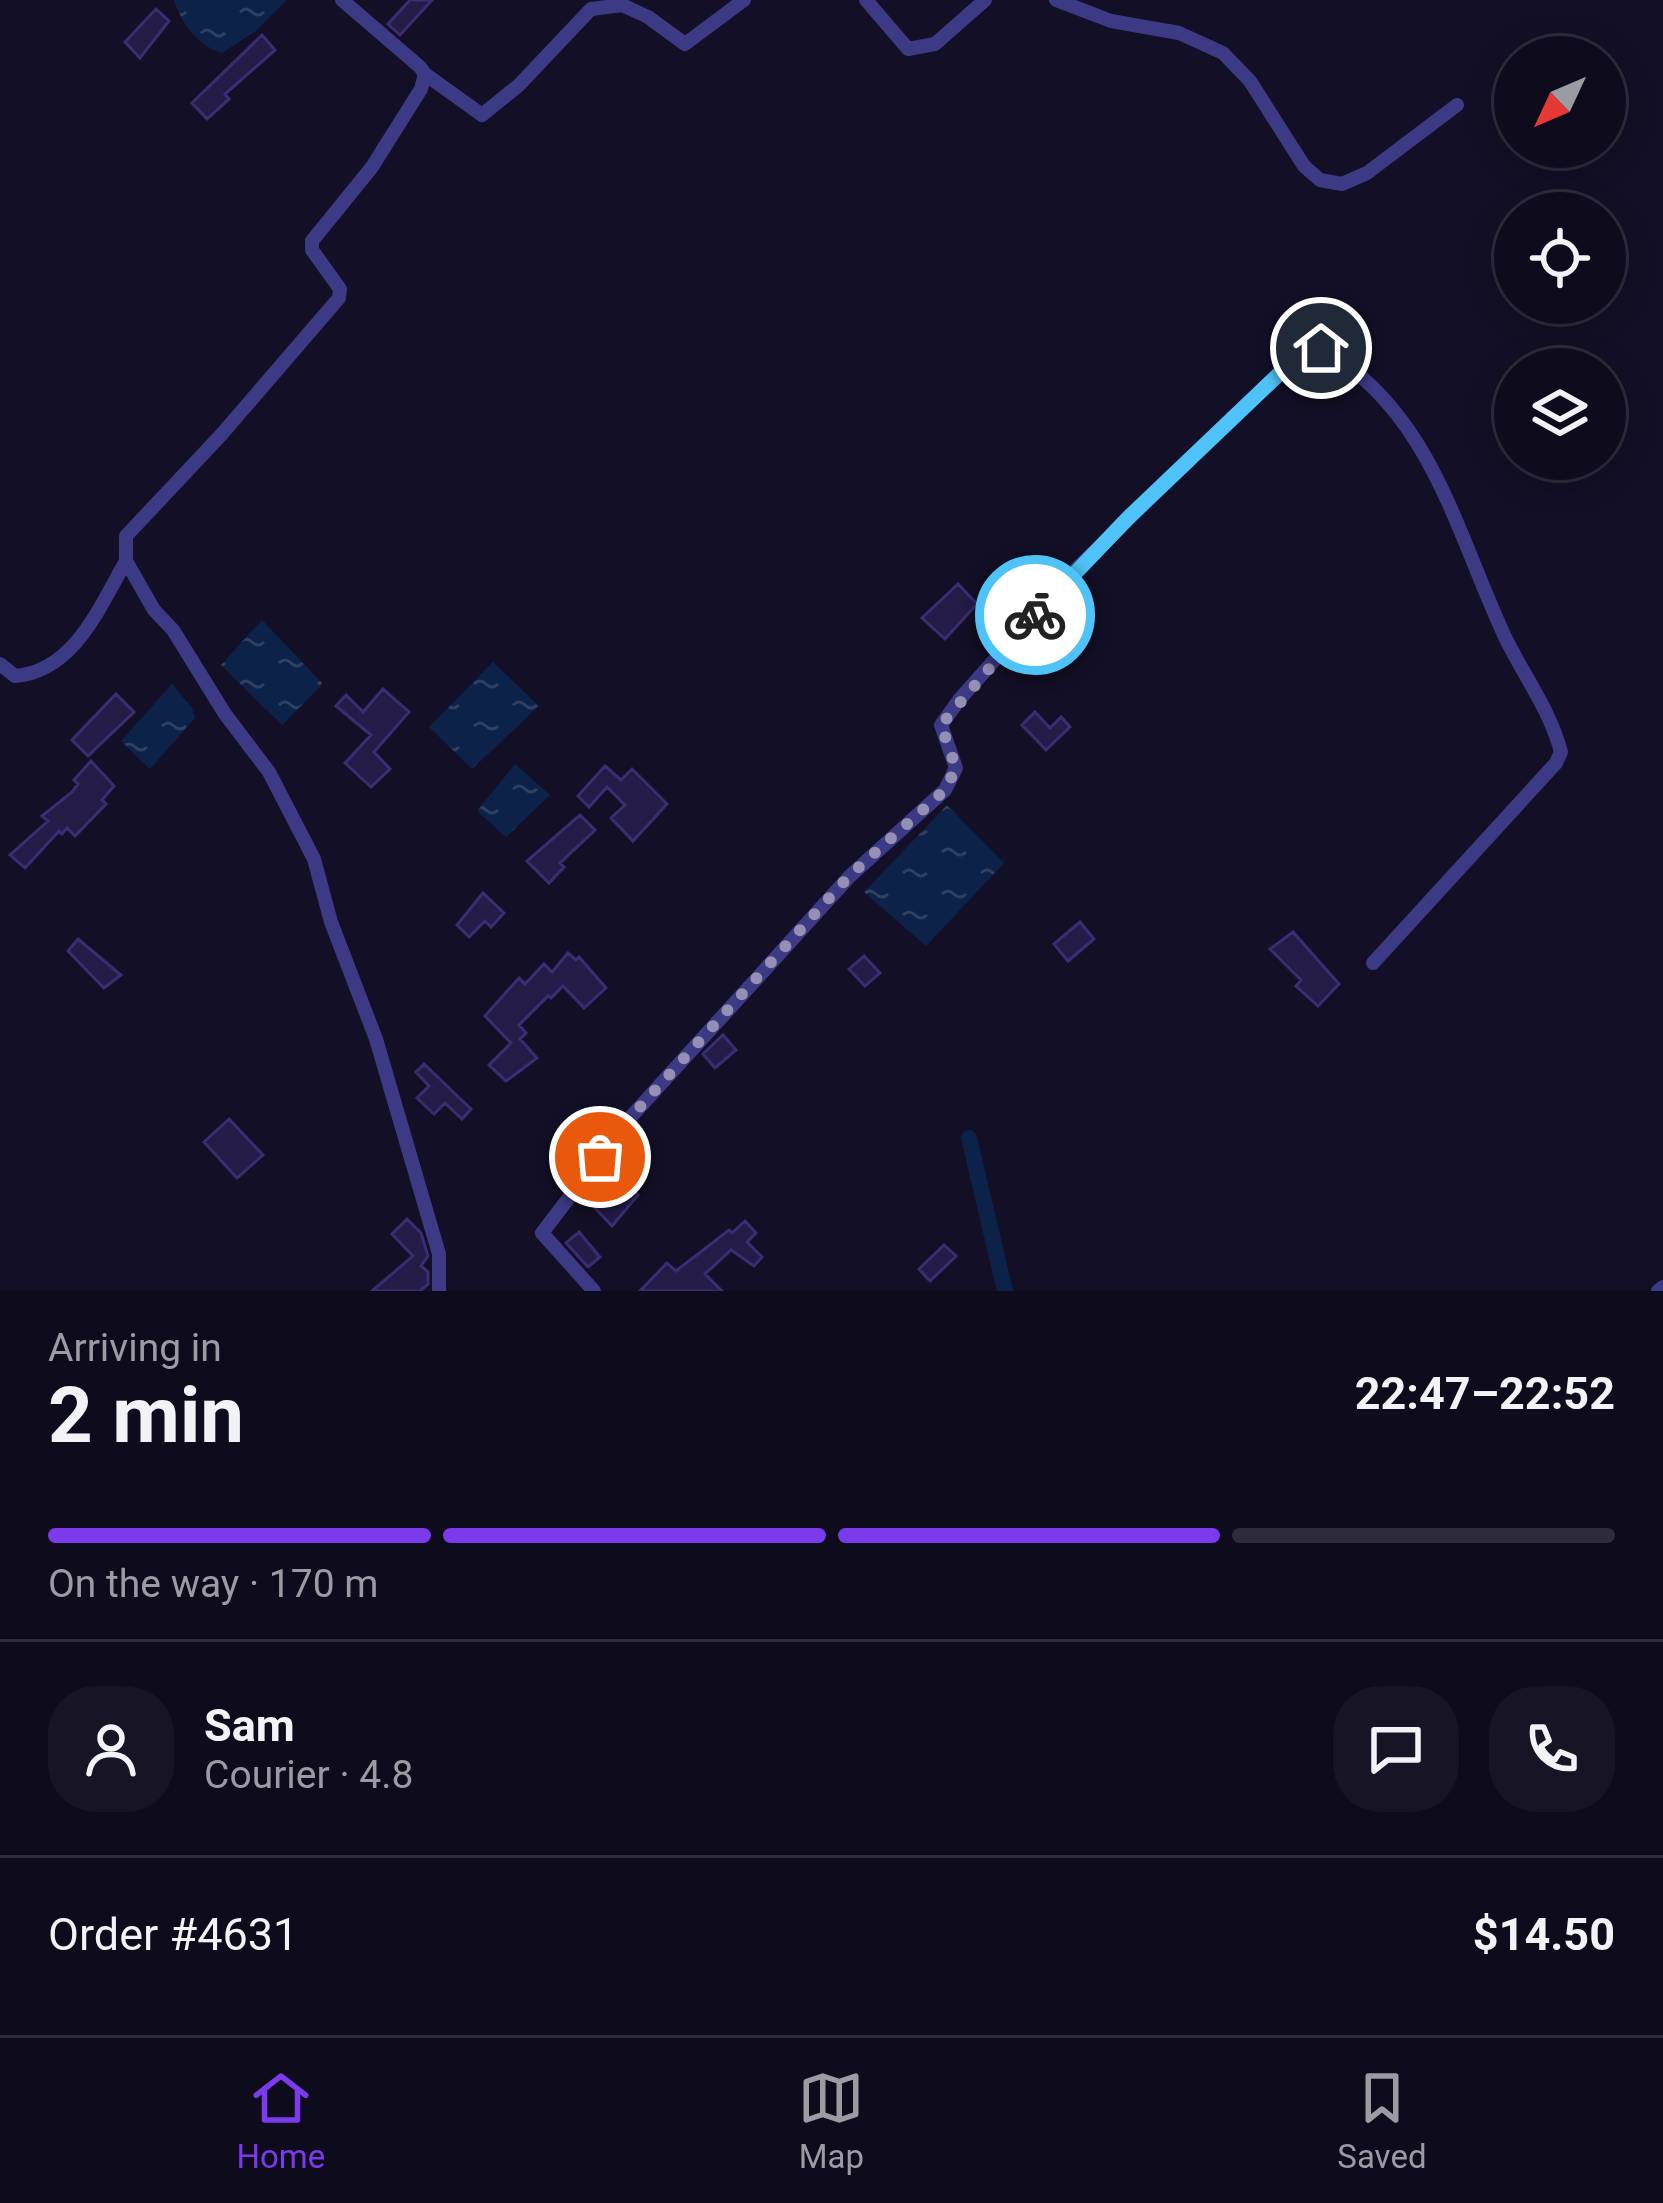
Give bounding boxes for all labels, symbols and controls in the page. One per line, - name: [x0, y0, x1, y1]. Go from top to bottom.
- north arrow: [1494, 36, 1626, 168]
- map controls: [1494, 36, 1626, 480]
- button: locate: [1494, 192, 1626, 324]
- pin: [1270, 297, 1372, 399]
- icon: home: [1288, 315, 1354, 381]
- button: layers: [1494, 348, 1626, 480]
- courier: [975, 555, 1095, 675]
- icon: bike: [1002, 582, 1068, 648]
- pin: [549, 1106, 651, 1208]
- icon: bag: [567, 1124, 633, 1190]
- text: Arriving in: [48, 1325, 222, 1371]
- text: 22:47–22:52: [1355, 1367, 1615, 1420]
- text: 2 min: [48, 1370, 244, 1461]
- text: On the way · 170 m: [48, 1561, 379, 1607]
- button: person: [48, 1686, 174, 1812]
- button: chat: [1333, 1686, 1459, 1812]
- button: phone: [1489, 1686, 1615, 1812]
- text: Sam: [204, 1699, 295, 1752]
- text: Courier · 4.8: [204, 1752, 413, 1798]
- text: Order #4631: [48, 1908, 298, 1961]
- text: $14.50: [1473, 1908, 1615, 1961]
- tab: Home: [237, 2065, 325, 2176]
- tab: Map: [798, 2065, 864, 2176]
- tab: Saved: [1337, 2065, 1427, 2176]

